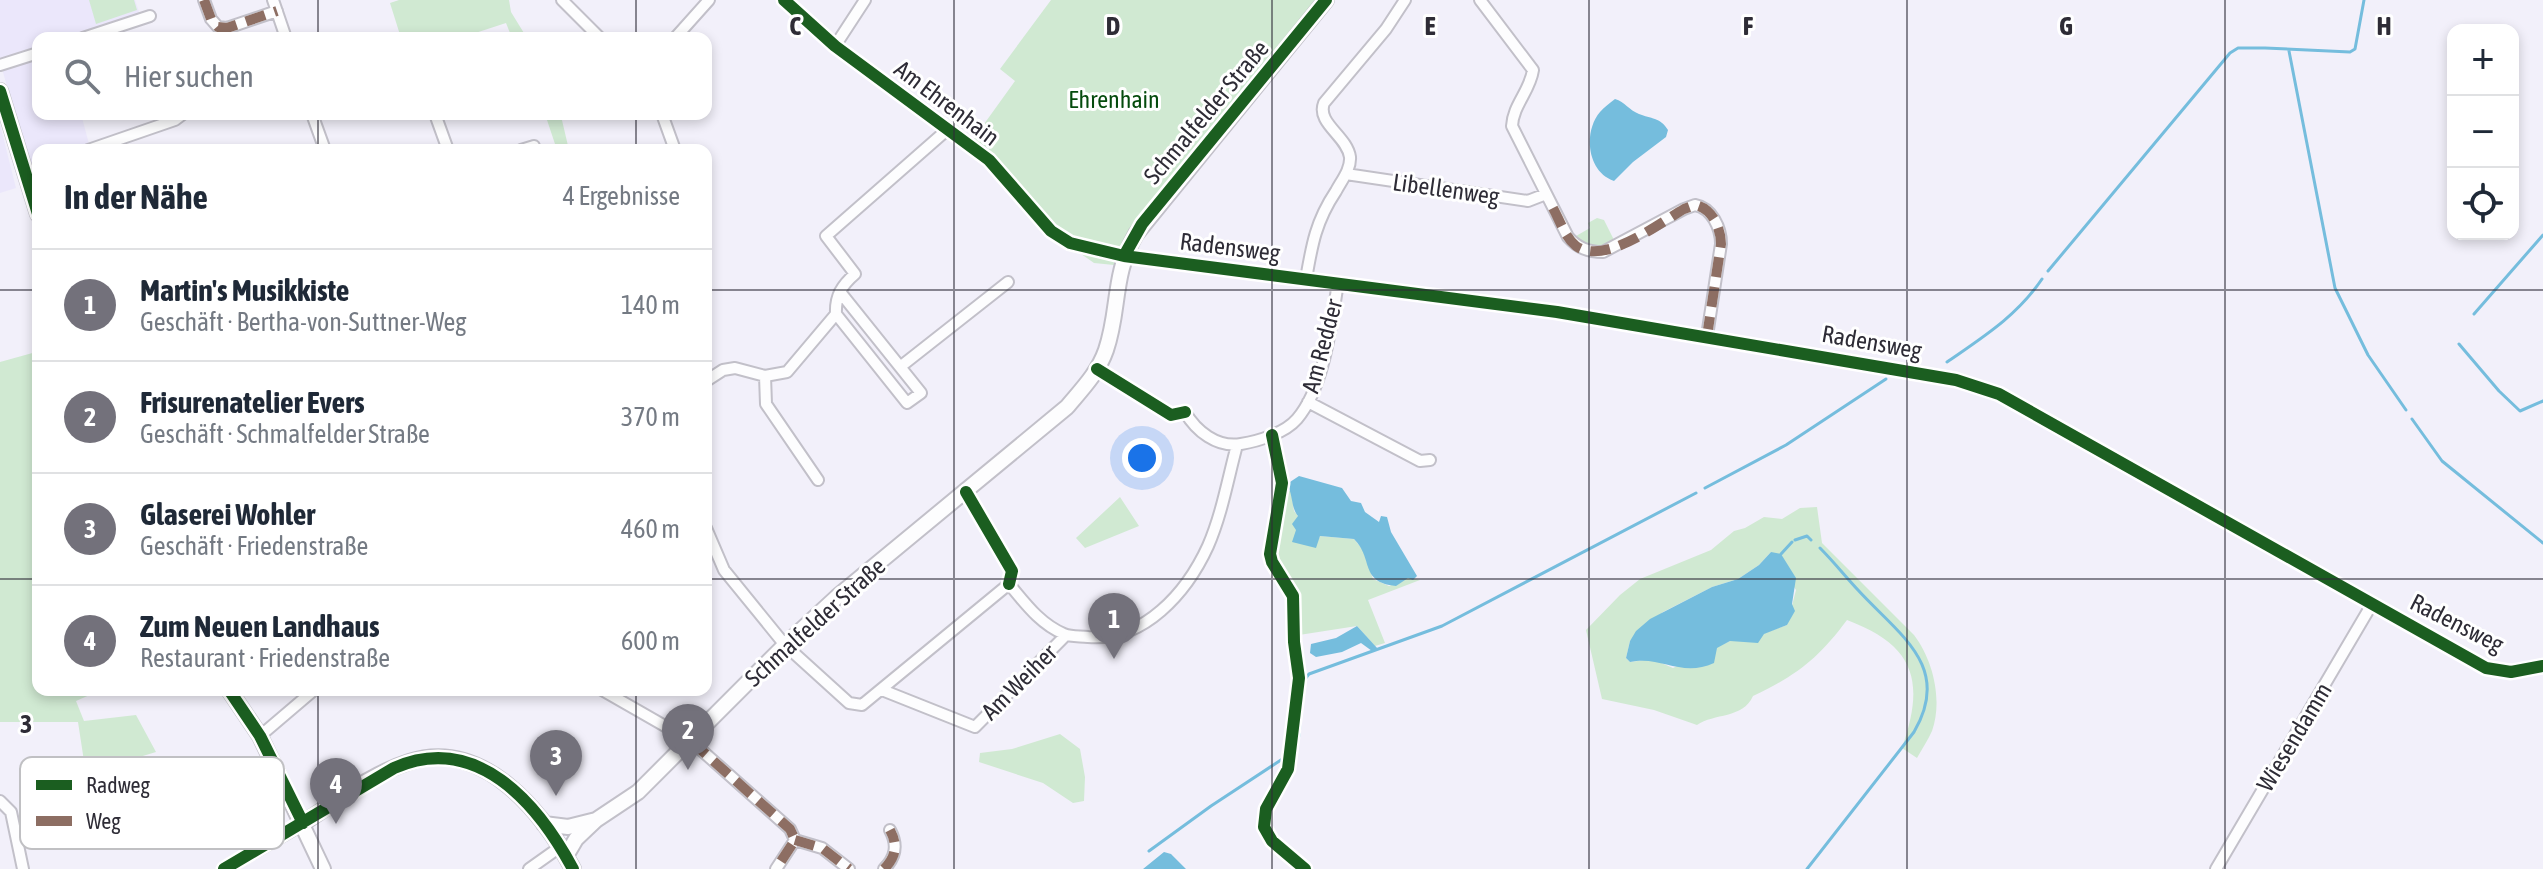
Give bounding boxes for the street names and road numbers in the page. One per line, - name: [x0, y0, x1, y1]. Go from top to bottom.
- street label: Schmalfelder Straße: [1138, 35, 1274, 189]
- street label: Am Ehrenhain: [889, 55, 1005, 151]
- street label: Libellenweg: [1391, 168, 1502, 210]
- street label: Radensweg: [1178, 227, 1282, 267]
- street label: Am Redder: [1297, 295, 1348, 396]
- street label: Radensweg: [1820, 320, 1925, 364]
- street label: Schmalfelder Straße: [740, 552, 890, 692]
- street label: Radensweg: [2406, 588, 2509, 658]
- street label: Am Weiher: [976, 638, 1063, 725]
- street label: Wiesendamm: [2251, 678, 2337, 796]

